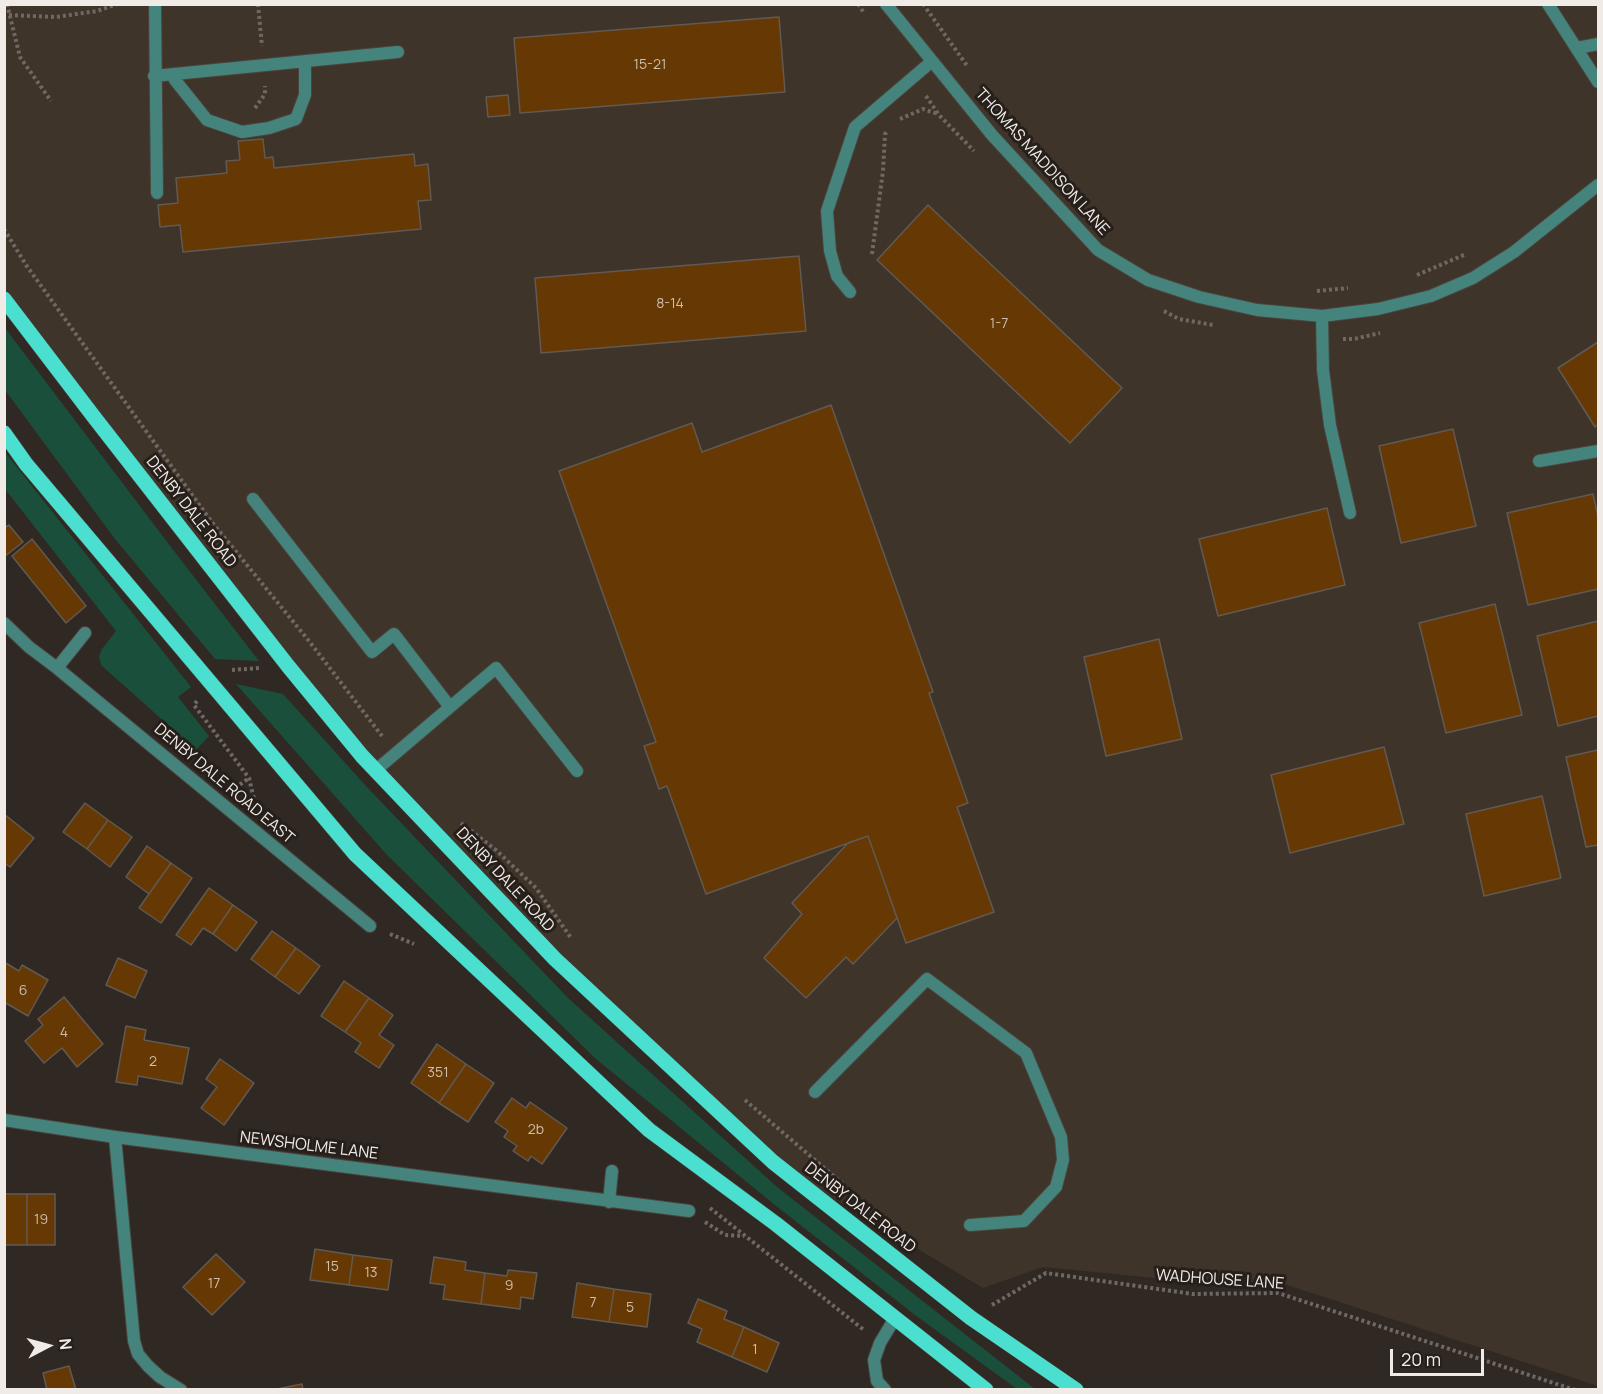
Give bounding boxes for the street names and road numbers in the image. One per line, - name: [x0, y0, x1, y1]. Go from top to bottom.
- street label: THOMAS MADDISON LANE: [971, 85, 1113, 239]
- street label: DENBY DALE ROAD: [142, 453, 240, 571]
- street label: DENBY DALE ROAD EAST: [150, 720, 298, 848]
- street label: DENBY DALE ROAD: [452, 824, 558, 936]
- street label: NEWSHOLME LANE: [239, 1128, 379, 1164]
- street label: DENBY DALE ROAD: [801, 1159, 919, 1257]
- street label: WADHOUSE LANE: [1155, 1266, 1285, 1294]

